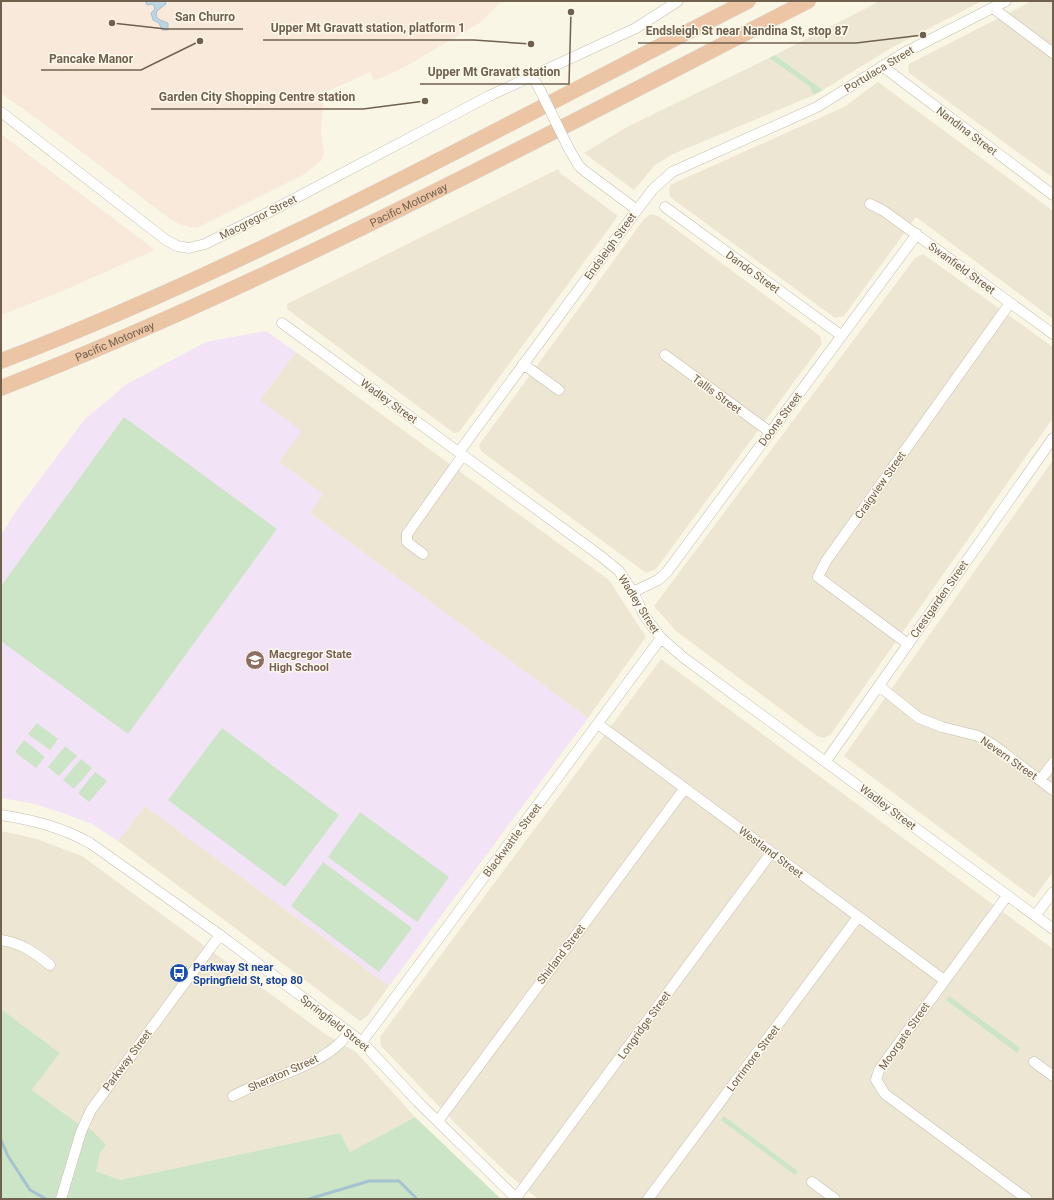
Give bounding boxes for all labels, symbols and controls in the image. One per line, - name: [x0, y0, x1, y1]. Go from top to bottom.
- callout: San Churro: [166, 5, 243, 29]
- text: San Churro: [175, 10, 235, 24]
- callout: Upper Mt Gravatt station, platform 1: [263, 16, 474, 40]
- callout: Endsleigh St near Nandina St, stop 87: [638, 19, 856, 43]
- text: Upper Mt Gravatt station, platform 1: [271, 21, 465, 35]
- text: Endsleigh St near Nandina St, stop 87: [646, 24, 848, 38]
- street label: Portulaca Street: [842, 43, 917, 95]
- callout: Pancake Manor: [41, 46, 141, 70]
- text: Pancake Manor: [49, 52, 134, 66]
- callout: Upper Mt Gravatt station: [420, 60, 569, 84]
- text: Upper Mt Gravatt station: [428, 65, 560, 79]
- callout: Garden City Shopping Centre station: [151, 85, 363, 109]
- text: Garden City Shopping Centre station: [159, 90, 355, 104]
- street label: Nandina Street: [934, 104, 1000, 159]
- street label: Pacific Motorway: [368, 180, 450, 230]
- street label: Macgregor Street: [217, 192, 299, 243]
- street label: Endsleigh Street: [582, 210, 639, 282]
- street label: Swanfield Street: [926, 240, 998, 297]
- street label: Dando Street: [723, 248, 783, 297]
- street label: Pacific Motorway: [73, 319, 157, 364]
- street label: Tallis Street: [690, 372, 744, 417]
- street label: Wadley Street: [358, 376, 420, 427]
- street label: Doone Street: [756, 390, 805, 449]
- street label: Craigview Street: [852, 449, 909, 522]
- street label: Crestgarden Street: [908, 558, 971, 641]
- street label: Wadley Street: [615, 572, 662, 637]
- place label: Macgregor State High School: [269, 648, 352, 674]
- school or university icon: Macgregor State High School: [244, 649, 266, 671]
- street label: Nevern Street: [978, 734, 1040, 783]
- street label: Wadley Street: [857, 782, 919, 833]
- street label: Blackwattle Street: [481, 801, 544, 880]
- street label: Westland Street: [736, 824, 806, 881]
- street label: Shirland Street: [535, 921, 588, 987]
- place label: Parkway St near Springfield St, stop 80: [193, 961, 303, 987]
- bus stop icon: Parkway St near Springfield St, stop 80: [168, 962, 190, 984]
- street label: Longridge Street: [615, 988, 674, 1062]
- street label: Springfield Street: [298, 992, 372, 1055]
- street label: Moorgate Street: [876, 1000, 933, 1072]
- street label: Lorrimore Street: [724, 1022, 783, 1094]
- street label: Parkway Street: [100, 1027, 155, 1093]
- street label: Sheraton Street: [246, 1052, 321, 1095]

